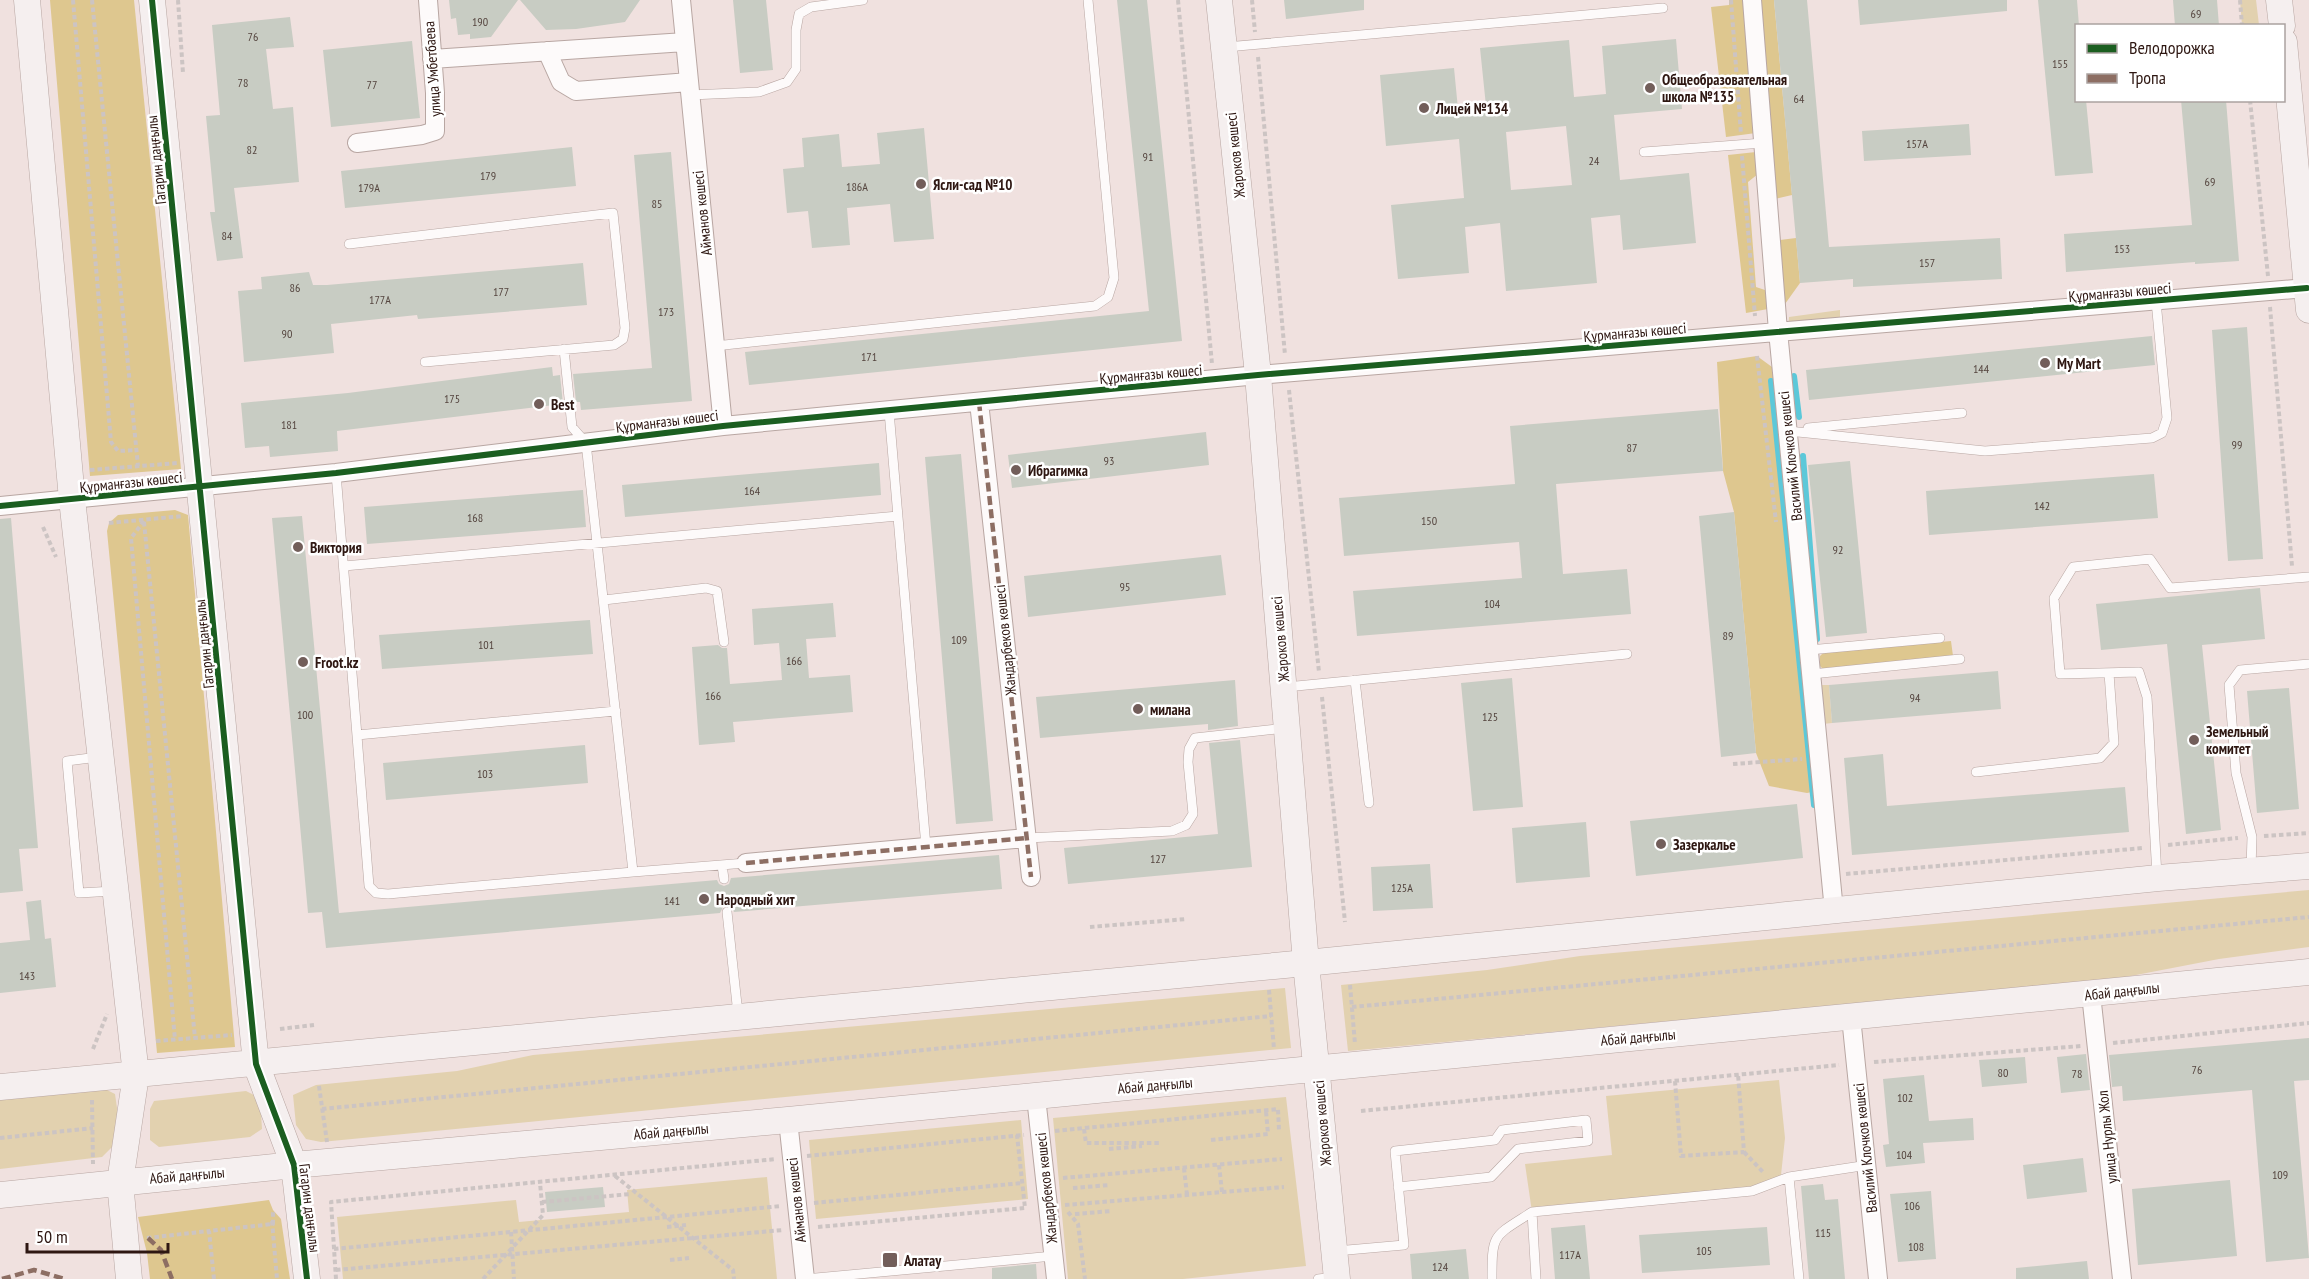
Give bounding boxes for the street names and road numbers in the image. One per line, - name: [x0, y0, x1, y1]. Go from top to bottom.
- street label: улица Умбетбаева: [419, 21, 445, 117]
- street label: Жароков көшесі: [1221, 111, 1249, 200]
- street label: Гагарин даңғылы: [142, 115, 170, 205]
- street label: Айманов көшесі: [688, 169, 716, 257]
- street label: Құрманғазы көшесі: [2068, 278, 2172, 306]
- street label: Құрманғазы көшесі: [1583, 318, 1687, 346]
- street label: Құрманғазы көшесі: [1099, 360, 1203, 388]
- street label: Василий Клочков көшесі: [1774, 390, 1806, 522]
- street label: Құрманғазы көшесі: [615, 405, 719, 437]
- street label: Құрманғазы көшесі: [79, 467, 183, 497]
- street label: Жандарбеков көшесі: [990, 584, 1020, 697]
- street label: Жароков көшесі: [1267, 595, 1293, 684]
- street label: Гагарин даңғылы: [190, 599, 218, 689]
- street label: Абай даңғылы: [2084, 978, 2160, 1004]
- street label: Абай даңғылы: [1600, 1024, 1676, 1050]
- street label: Абай даңғылы: [1117, 1072, 1193, 1098]
- street label: Жароков көшесі: [1309, 1079, 1335, 1168]
- street label: Василий Клочков көшесі: [1849, 1082, 1881, 1214]
- street label: улица Нурлы Жол: [2093, 1090, 2121, 1184]
- street label: Абай даңғылы: [633, 1118, 709, 1144]
- street label: Жандарбеков көшесі: [1031, 1132, 1061, 1245]
- street label: Айманов көшесі: [782, 1156, 810, 1244]
- street label: Абай даңғылы: [149, 1162, 225, 1188]
- street label: Гагарин даңғылы: [295, 1163, 325, 1253]

